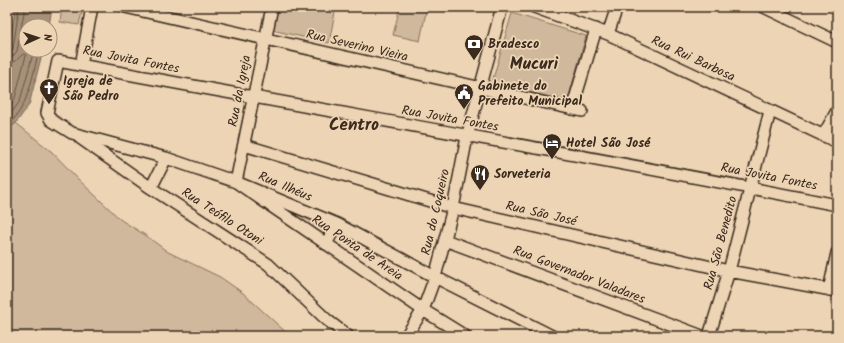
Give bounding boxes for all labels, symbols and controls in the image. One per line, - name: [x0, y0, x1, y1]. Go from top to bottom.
- north arrow: [18, 18, 58, 58]
- street label: Rua Severino Vieira: [304, 24, 410, 68]
- street label: Rua Rui Barbosa: [648, 30, 738, 88]
- bank icon: Bradesco: [463, 33, 485, 61]
- text: N: [38, 34, 56, 42]
- place label: Bradesco: [488, 34, 539, 55]
- street label: Rua Jovita Fontes: [81, 40, 182, 80]
- district label: Mucuri: [510, 51, 559, 78]
- street label: Rua da Igreja: [223, 53, 257, 129]
- place label: Igreja de São Pedro: [63, 71, 119, 107]
- place label: Gabinete do Prefeito Municipal: [478, 76, 582, 112]
- church icon: Igreja de São Pedro: [38, 77, 60, 105]
- public building icon: Gabinete do Prefeito Municipal: [453, 82, 475, 110]
- street label: Rua Jovita Fontes: [400, 100, 501, 138]
- district label: Centro: [329, 112, 379, 139]
- hotel icon: Hotel São José: [541, 132, 563, 160]
- place label: Hotel São José: [566, 133, 651, 154]
- street label: Rua Jovita Fontes: [719, 157, 820, 197]
- restaurant icon: Sorveteria: [469, 163, 491, 191]
- place label: Sorveteria: [494, 164, 551, 185]
- street label: Rua Ilhéus: [255, 166, 316, 208]
- street label: Rua do Coqueiro: [416, 167, 456, 257]
- street label: Rua Teófilo Otoni: [177, 183, 268, 252]
- street label: Rua São Benedito: [698, 193, 744, 292]
- street label: Rua São José: [503, 196, 580, 233]
- street label: Rua Ponta de Areia: [307, 210, 407, 286]
- street label: Rua Governador Valadares: [510, 240, 649, 310]

